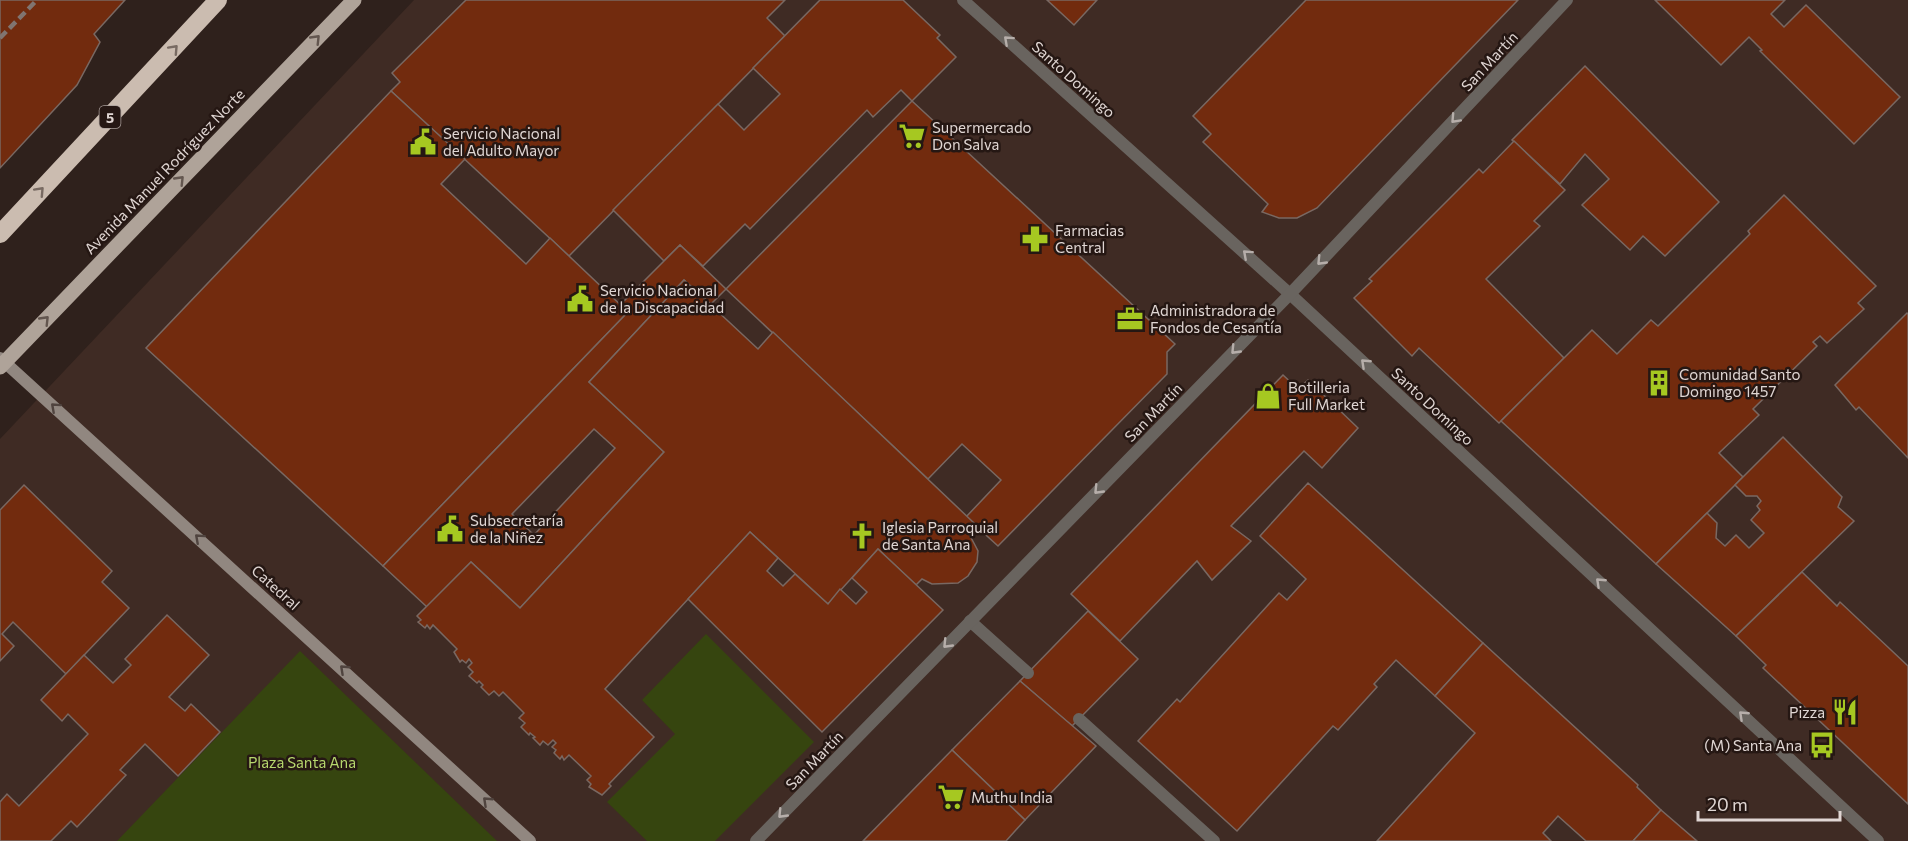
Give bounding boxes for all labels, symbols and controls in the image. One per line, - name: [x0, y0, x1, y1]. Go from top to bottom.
- street label: San Martín: [1457, 28, 1521, 94]
- one-way arrow: [309, 36, 320, 46]
- one-way arrow: [1004, 36, 1015, 47]
- street label: Santo Domingo: [1029, 37, 1119, 121]
- one-way arrow: [167, 46, 178, 56]
- street label: Avenida Manuel Rodríguez Norte: [80, 85, 248, 257]
- road number: 5: [100, 106, 120, 128]
- one-way arrow: [1451, 112, 1462, 123]
- place label: Supermercado Don Salva: [932, 118, 1032, 153]
- supermarket icon: Supermercado Don Salva: [897, 121, 927, 151]
- place label: Servicio Nacional del Adulto Mayor: [443, 124, 560, 159]
- public building icon: Servicio Nacional del Adulto Mayor: [408, 127, 438, 157]
- one-way arrow: [173, 176, 184, 187]
- one-way arrow: [33, 188, 44, 198]
- place label: Farmacias Central: [1055, 221, 1124, 256]
- pharmacy icon: Farmacias Central: [1020, 224, 1050, 254]
- one-way arrow: [1243, 250, 1253, 261]
- one-way arrow: [1318, 253, 1329, 264]
- place label: Servicio Nacional de la Discapacidad: [600, 281, 724, 316]
- public building icon: Servicio Nacional de la Discapacidad: [565, 284, 595, 314]
- place label: Administradora de Fondos de Cesantía: [1150, 301, 1282, 336]
- office icon: Administradora de Fondos de Cesantía: [1115, 304, 1145, 334]
- one-way arrow: [38, 316, 49, 327]
- one-way arrow: [1231, 343, 1242, 354]
- one-way arrow: [1362, 360, 1373, 371]
- street label: Santo Domingo: [1388, 363, 1478, 449]
- place label: Comunidad Santo Domingo 1457: [1679, 365, 1800, 400]
- building icon: Comunidad Santo Domingo 1457: [1644, 368, 1674, 398]
- place label: Botilleria Full Market: [1288, 378, 1365, 413]
- street label: San Martín: [1121, 379, 1185, 445]
- shop icon: Botilleria Full Market: [1253, 381, 1283, 411]
- one-way arrow: [51, 403, 61, 414]
- one-way arrow: [1095, 482, 1106, 493]
- place label: Subsecretaría de la Niñez: [470, 511, 563, 546]
- public building icon: Subsecretaría de la Niñez: [435, 514, 465, 544]
- place label: Iglesia Parroquial de Santa Ana: [882, 518, 998, 553]
- church icon: Iglesia Parroquial de Santa Ana: [847, 521, 877, 551]
- one-way arrow: [195, 534, 206, 545]
- street label: Catedral: [248, 561, 304, 613]
- one-way arrow: [1596, 578, 1607, 589]
- one-way arrow: [944, 637, 955, 648]
- one-way arrow: [340, 665, 350, 676]
- restaurant icon: Pizza: [1830, 697, 1860, 727]
- place label: Pizza: [1789, 703, 1825, 721]
- one-way arrow: [1739, 711, 1749, 722]
- street label: San Martín: [782, 727, 846, 793]
- bus stop icon: (M) Santa Ana: [1807, 730, 1837, 760]
- place label: (M) Santa Ana: [1704, 736, 1802, 754]
- park label: Plaza Santa Ana: [248, 753, 356, 771]
- supermarket icon: Muthu India: [936, 782, 966, 812]
- scale bar: [1698, 784, 1840, 822]
- place label: Muthu India: [971, 788, 1053, 806]
- text: 20 m: [1707, 793, 1748, 815]
- one-way arrow: [483, 797, 494, 808]
- one-way arrow: [778, 808, 789, 818]

